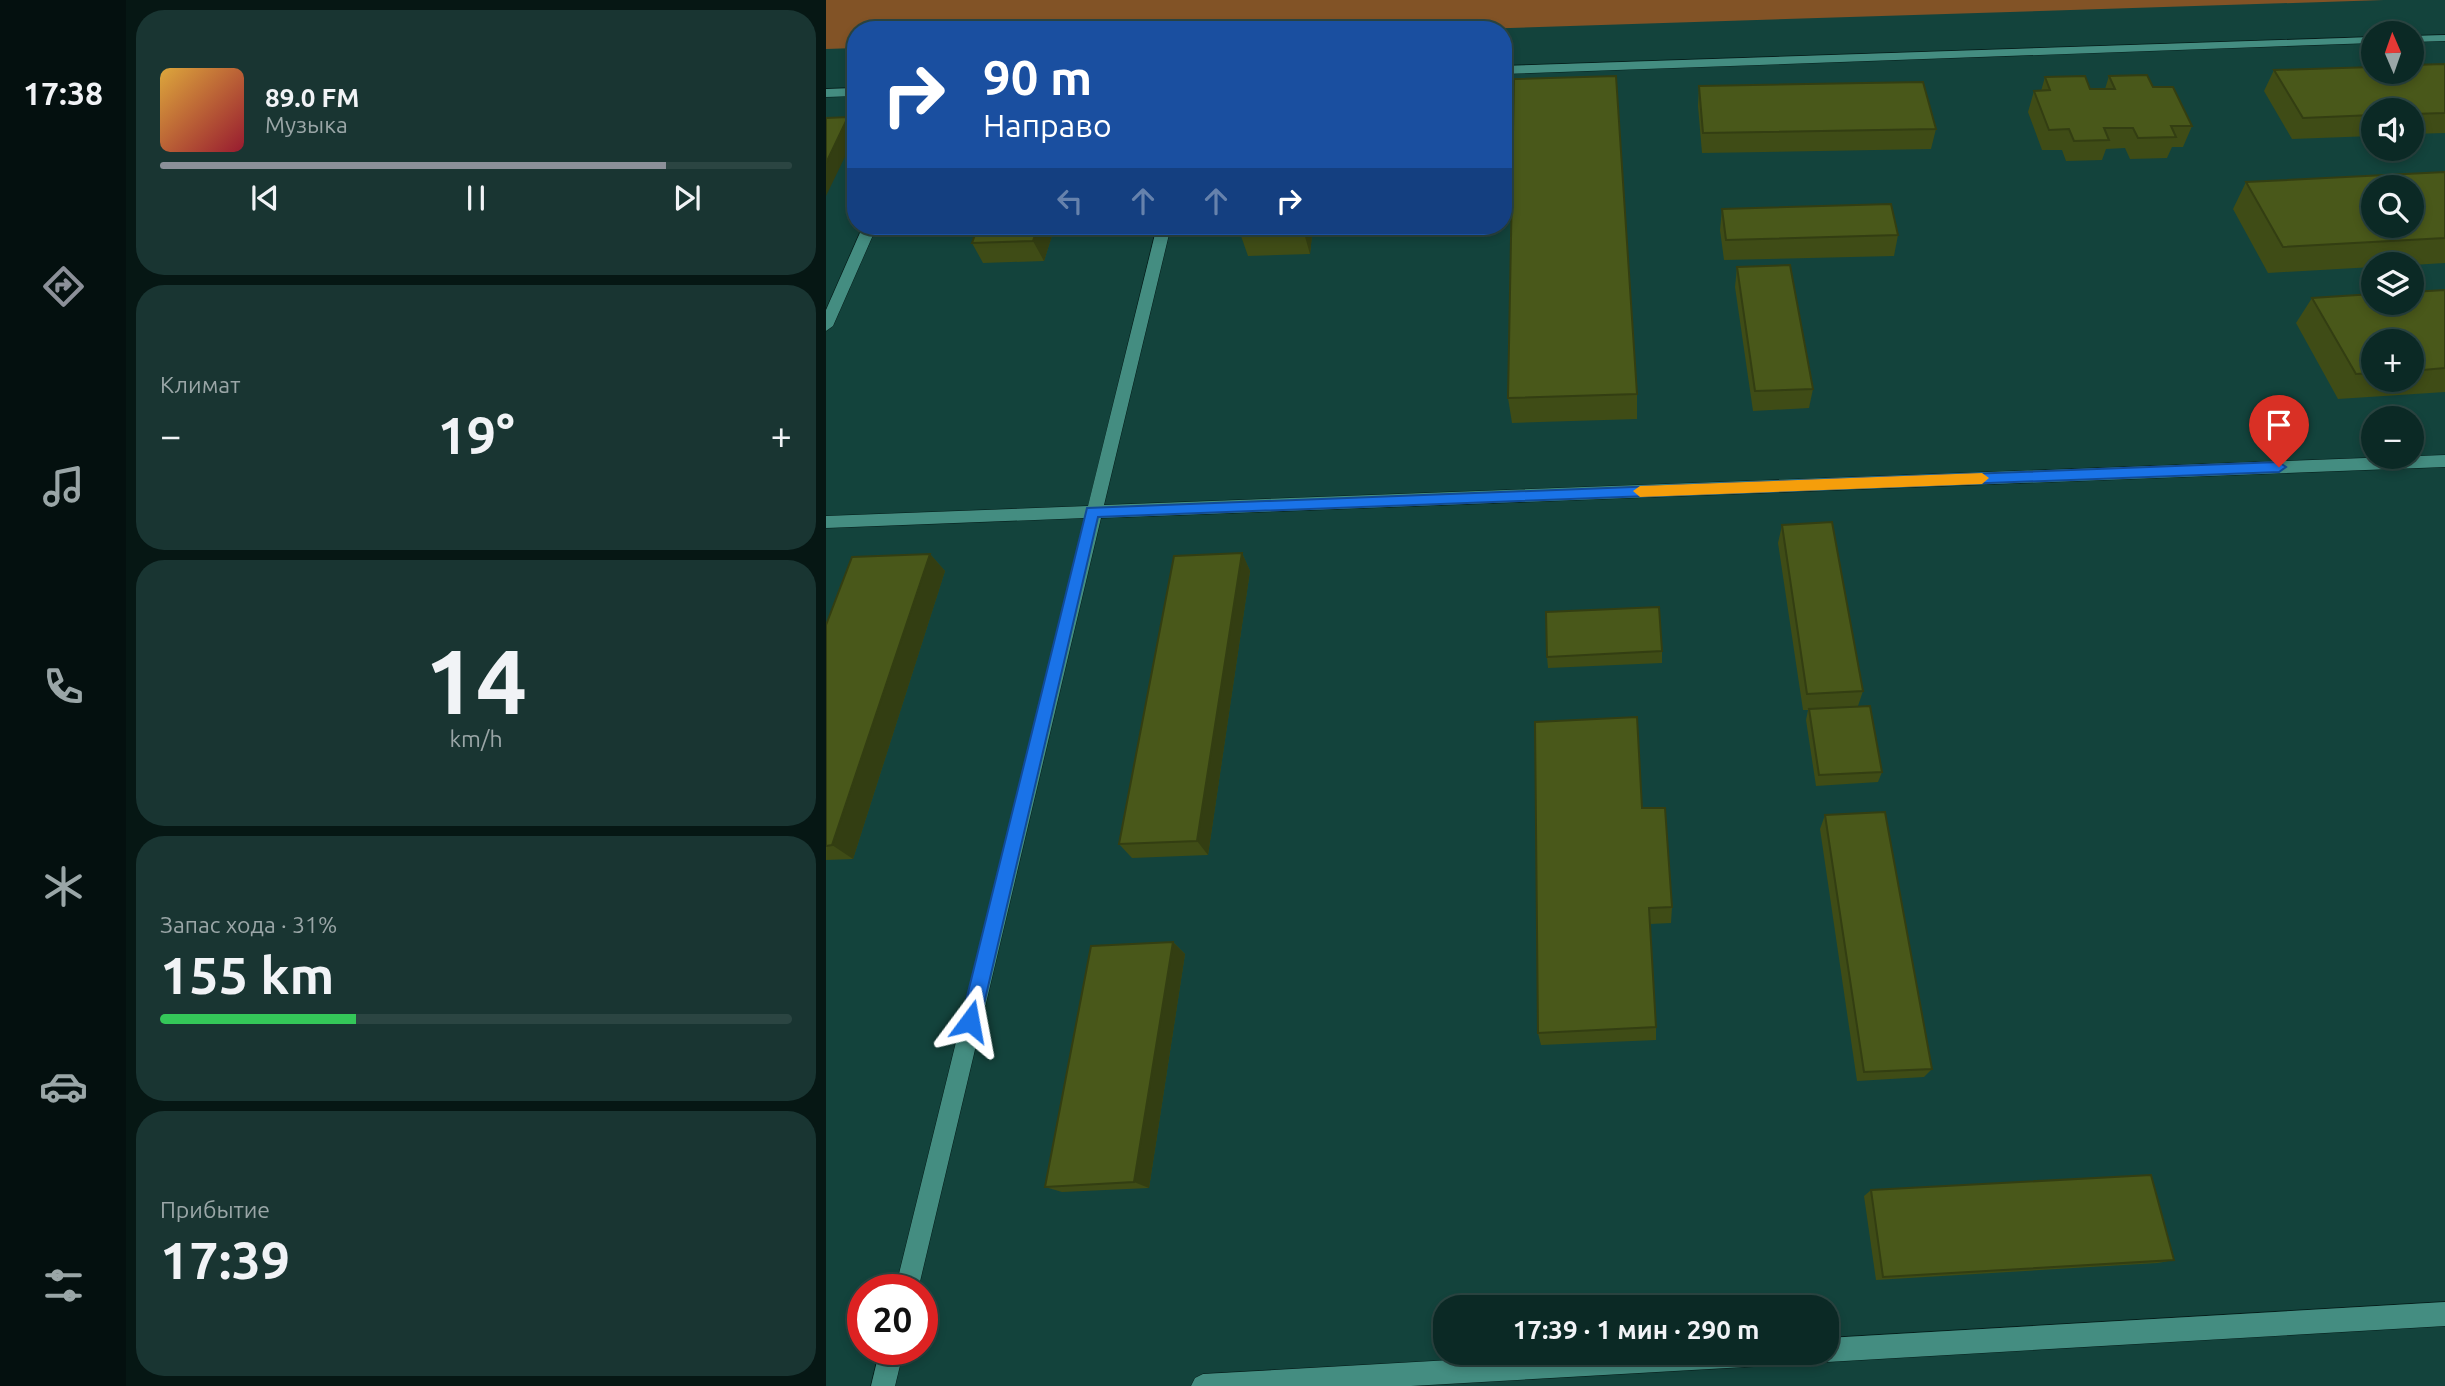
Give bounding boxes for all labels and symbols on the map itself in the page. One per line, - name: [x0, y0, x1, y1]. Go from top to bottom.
- north arrow: [2361, 21, 2424, 84]
- pin: [2249, 395, 2309, 467]
- position arrow: [933, 984, 1007, 1058]
- speed limit sign: 20: [847, 1274, 938, 1365]

